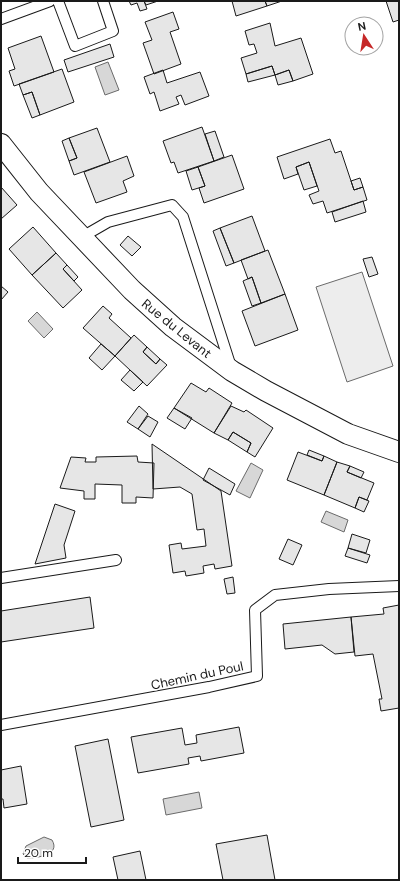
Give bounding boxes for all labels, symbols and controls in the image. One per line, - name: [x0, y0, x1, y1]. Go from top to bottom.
- north arrow: [344, 16, 384, 56]
- text: N: [357, 19, 367, 34]
- street label: Rue du Levant: [138, 295, 215, 362]
- street label: Chemin du Poul: [149, 657, 245, 694]
- scale bar: [18, 839, 86, 865]
- text: 20 m: [24, 845, 53, 861]

